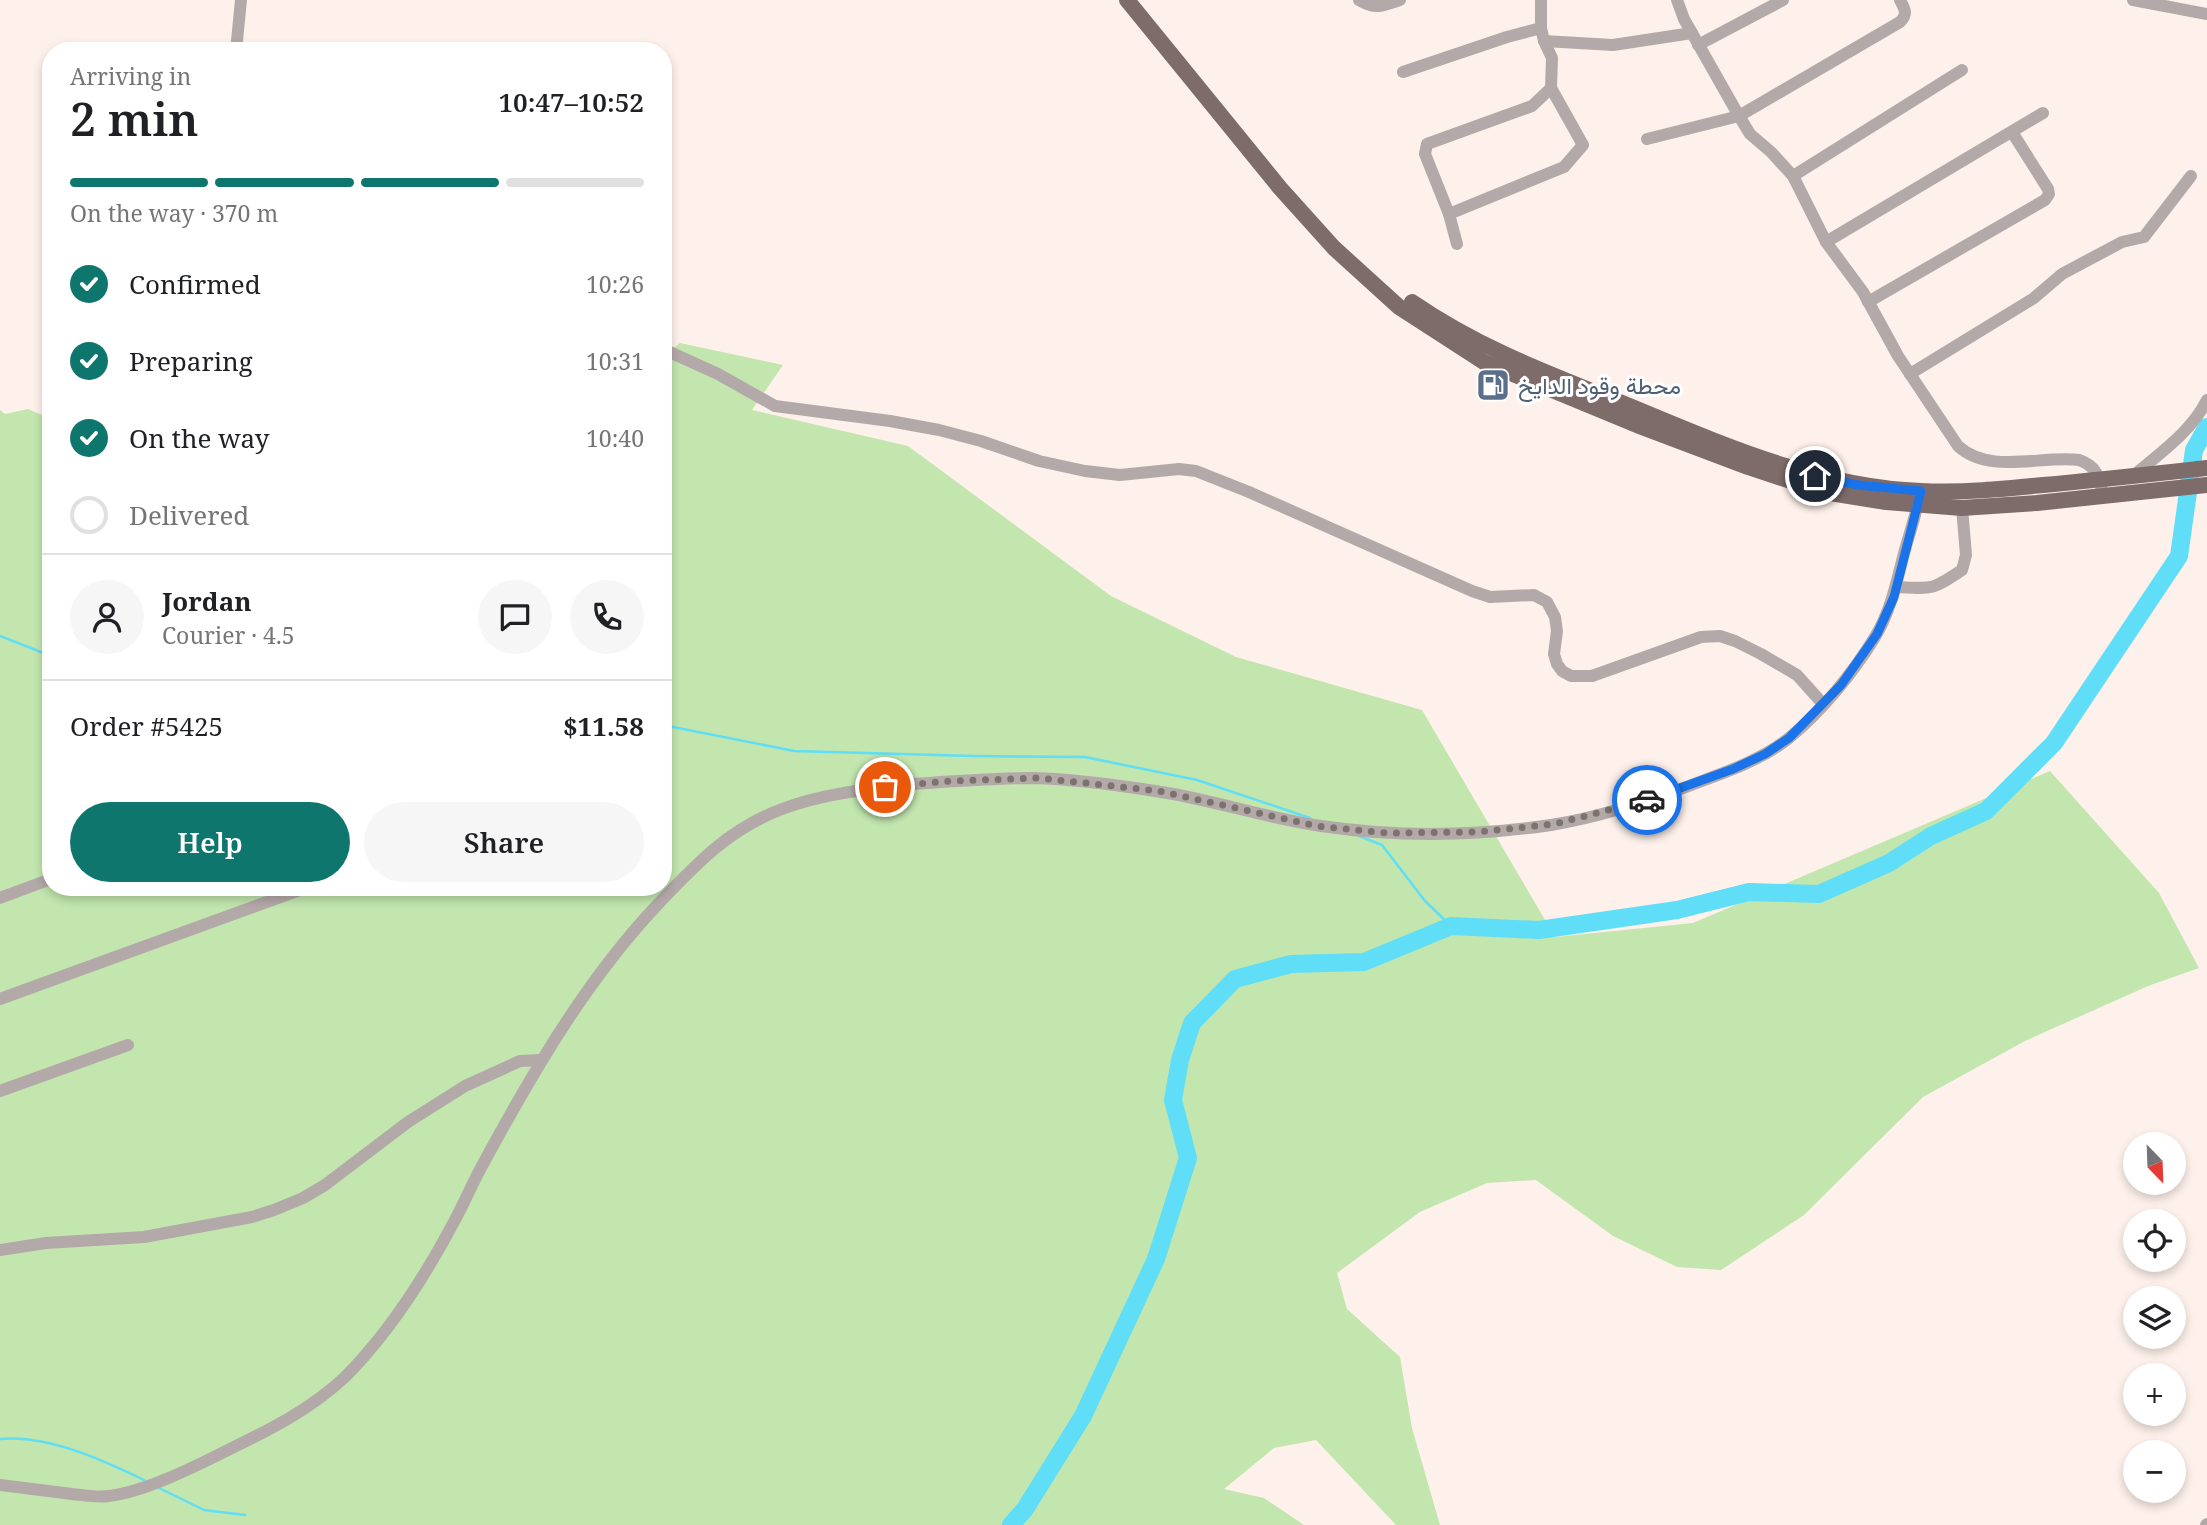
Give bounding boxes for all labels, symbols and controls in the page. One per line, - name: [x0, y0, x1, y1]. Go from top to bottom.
- text: Arriving in: [70, 60, 191, 92]
- text: 10:47–10:52: [498, 84, 644, 120]
- text: 2 min: [70, 87, 198, 149]
- text: On the way · 370 m: [70, 197, 278, 229]
- icon: check: [70, 265, 108, 303]
- text: Confirmed: [129, 266, 261, 302]
- text: 10:26: [586, 268, 644, 300]
- icon: check: [70, 342, 108, 380]
- text: Preparing: [129, 343, 253, 379]
- text: 10:31: [586, 345, 644, 377]
- fuel station icon: محطة وقود الدايخ: [1474, 366, 1512, 404]
- place label: محطة وقود الدايخ: [1518, 369, 1681, 402]
- icon: check: [70, 419, 108, 457]
- text: On the way: [129, 420, 269, 456]
- text: 10:40: [586, 422, 644, 454]
- pin: [1785, 446, 1845, 506]
- icon: home: [1796, 457, 1834, 495]
- text: Delivered: [129, 497, 249, 533]
- button: person: [70, 580, 144, 654]
- button: chat: [478, 580, 552, 654]
- button: phone: [570, 580, 644, 654]
- text: Jordan: [162, 583, 252, 619]
- text: Courier · 4.5: [162, 619, 295, 651]
- text: Order #5425: [70, 708, 223, 744]
- text: $11.58: [563, 708, 644, 744]
- pin: [855, 757, 915, 817]
- courier: [1612, 765, 1682, 835]
- icon: bag: [866, 768, 904, 806]
- icon: car: [1628, 781, 1666, 819]
- button: Help: [70, 802, 350, 882]
- button: Share: [364, 802, 644, 882]
- north arrow: [2123, 1132, 2186, 1195]
- map controls: [2123, 1132, 2186, 1503]
- button: locate: [2123, 1209, 2186, 1272]
- button: layers: [2123, 1286, 2186, 1349]
- button: +: [2123, 1363, 2186, 1426]
- button: −: [2123, 1440, 2186, 1503]

